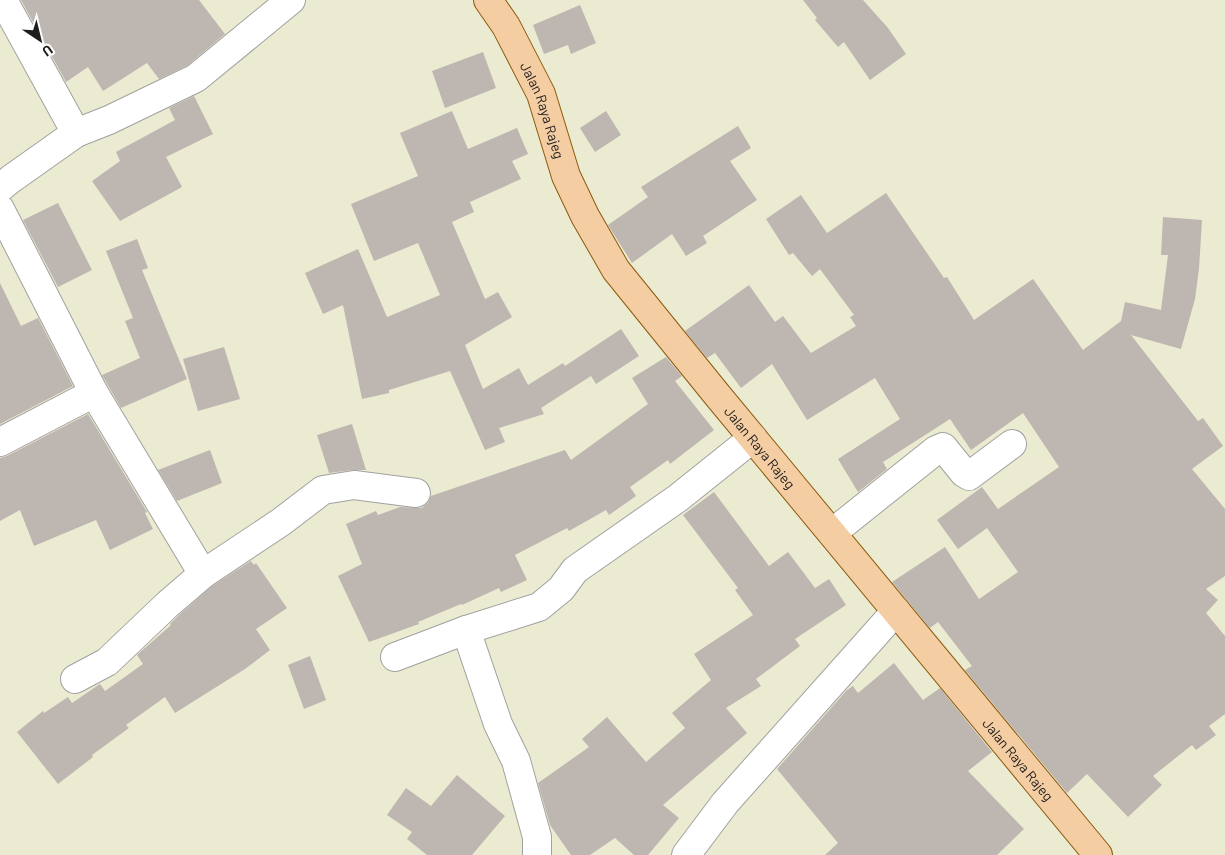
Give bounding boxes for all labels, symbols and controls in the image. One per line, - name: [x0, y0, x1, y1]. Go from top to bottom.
- north arrow: [15, 15, 65, 65]
- text: U: [39, 42, 56, 61]
- street label: Jalan Raya Rajeg: [517, 59, 569, 160]
- street label: Jalan Raya Rajeg: [721, 403, 800, 492]
- street label: Jalan Raya Rajeg: [980, 714, 1058, 804]

